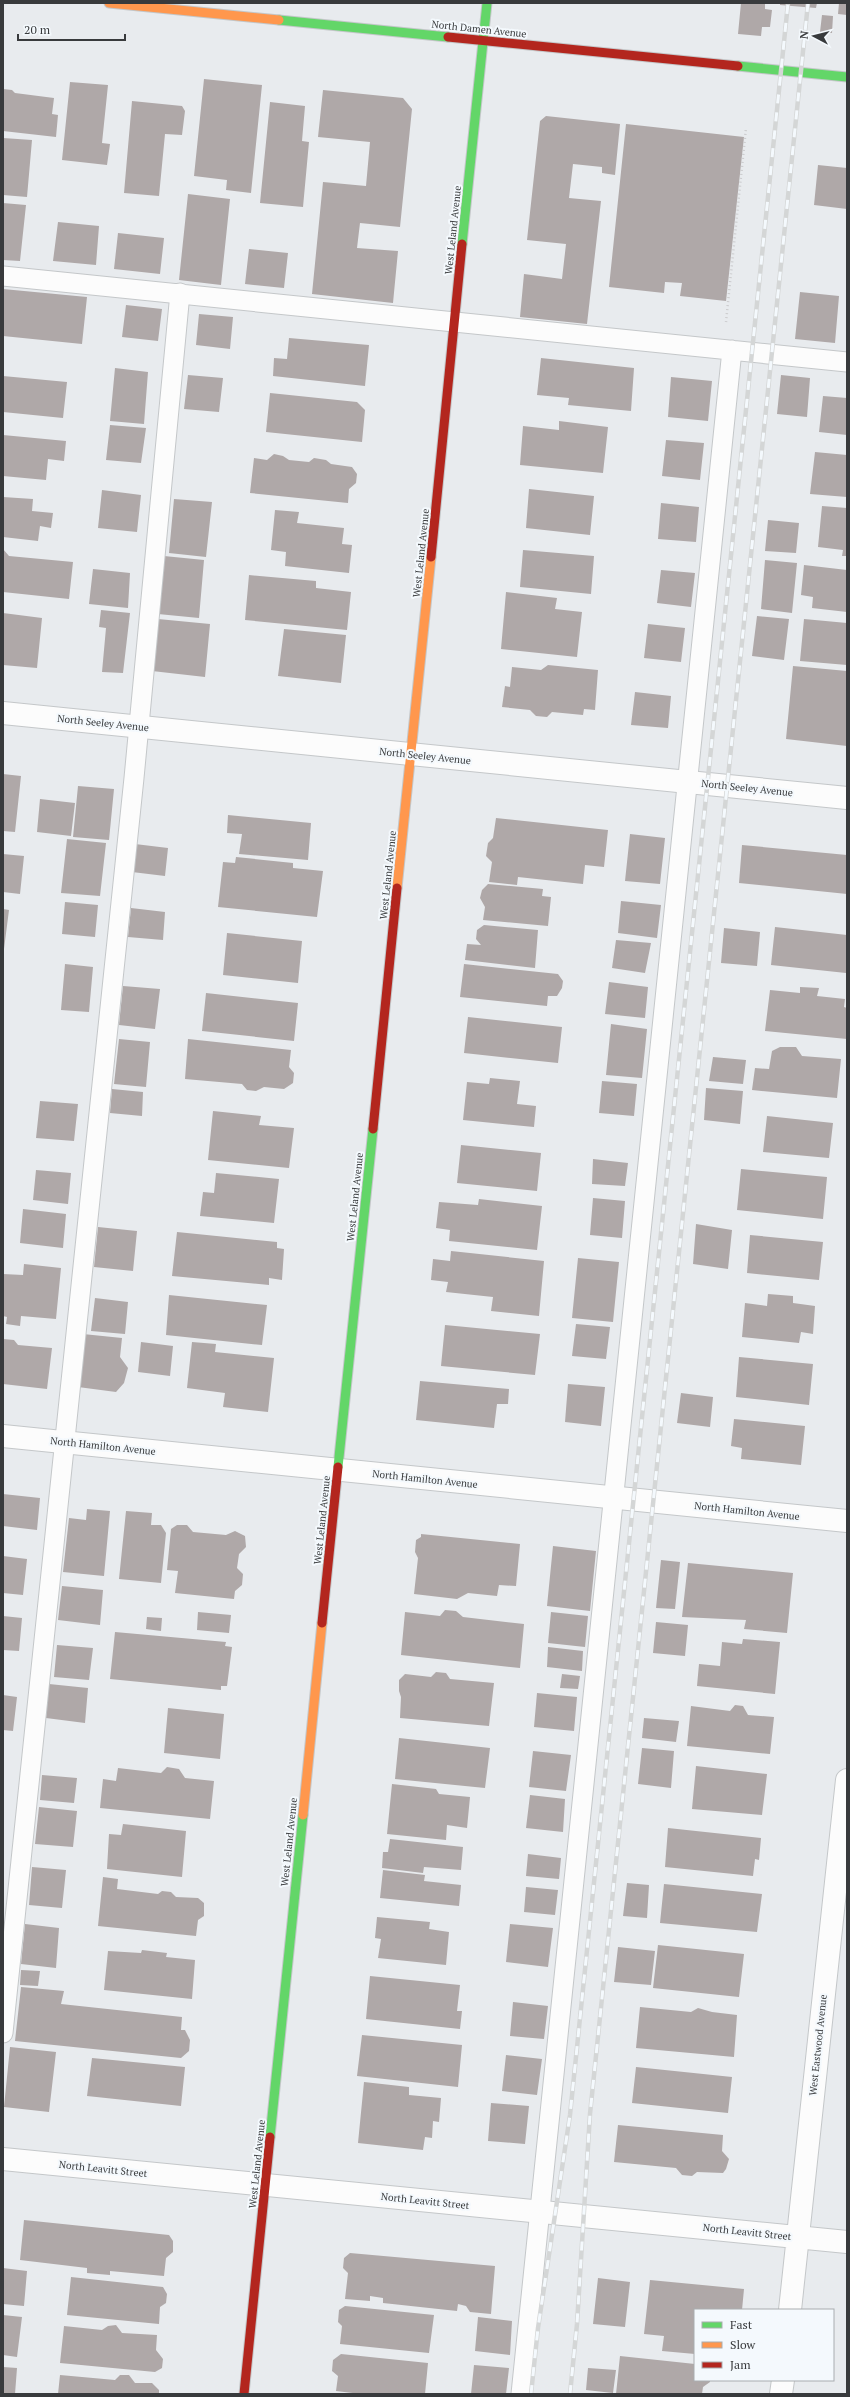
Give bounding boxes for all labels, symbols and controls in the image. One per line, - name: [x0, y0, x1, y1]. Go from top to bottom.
- scale bar: [18, 16, 125, 42]
- north arrow: [794, 16, 834, 56]
- street label: North Damen Avenue: [431, 18, 527, 40]
- text: 20 m: [24, 22, 51, 37]
- text: N: [797, 29, 812, 40]
- street label: West Leland Avenue: [442, 185, 464, 275]
- street label: West Leland Avenue: [410, 508, 432, 598]
- street label: North Seeley Avenue: [57, 712, 149, 734]
- street label: North Seeley Avenue: [379, 745, 471, 767]
- street label: North Seeley Avenue: [701, 777, 793, 799]
- street label: West Leland Avenue: [377, 830, 399, 920]
- street label: West Leland Avenue: [344, 1152, 366, 1242]
- street label: North Hamilton Avenue: [50, 1434, 156, 1458]
- street label: North Hamilton Avenue: [372, 1467, 478, 1491]
- street label: West Leland Avenue: [311, 1475, 333, 1565]
- street label: North Hamilton Avenue: [694, 1499, 800, 1523]
- street label: West Leland Avenue: [278, 1797, 300, 1887]
- street label: West Eastwood Avenue: [806, 1994, 830, 2096]
- street label: West Leland Avenue: [246, 2119, 268, 2209]
- street label: North Leavitt Street: [58, 2158, 148, 2180]
- street label: North Leavitt Street: [380, 2190, 470, 2212]
- street label: North Leavitt Street: [702, 2221, 792, 2243]
- legend: [694, 2309, 834, 2381]
- text: Fast: [730, 2317, 753, 2332]
- text: Slow: [730, 2337, 756, 2352]
- text: Jam: [730, 2357, 751, 2372]

